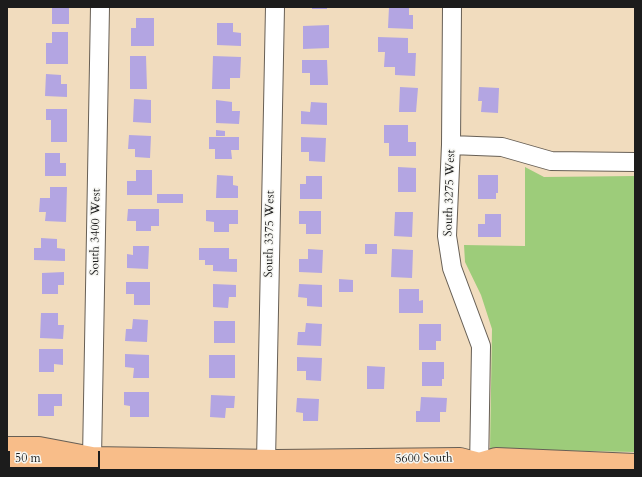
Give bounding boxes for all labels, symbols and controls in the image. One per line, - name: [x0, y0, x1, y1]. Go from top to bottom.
- street label: South 3275 West: [441, 149, 459, 237]
- street label: South 3400 West: [88, 188, 104, 276]
- street label: South 3375 West: [262, 190, 278, 278]
- scale bar: [10, 443, 102, 469]
- text: 50 m: [15, 450, 41, 466]
- street label: 5600 South: [395, 451, 453, 467]

